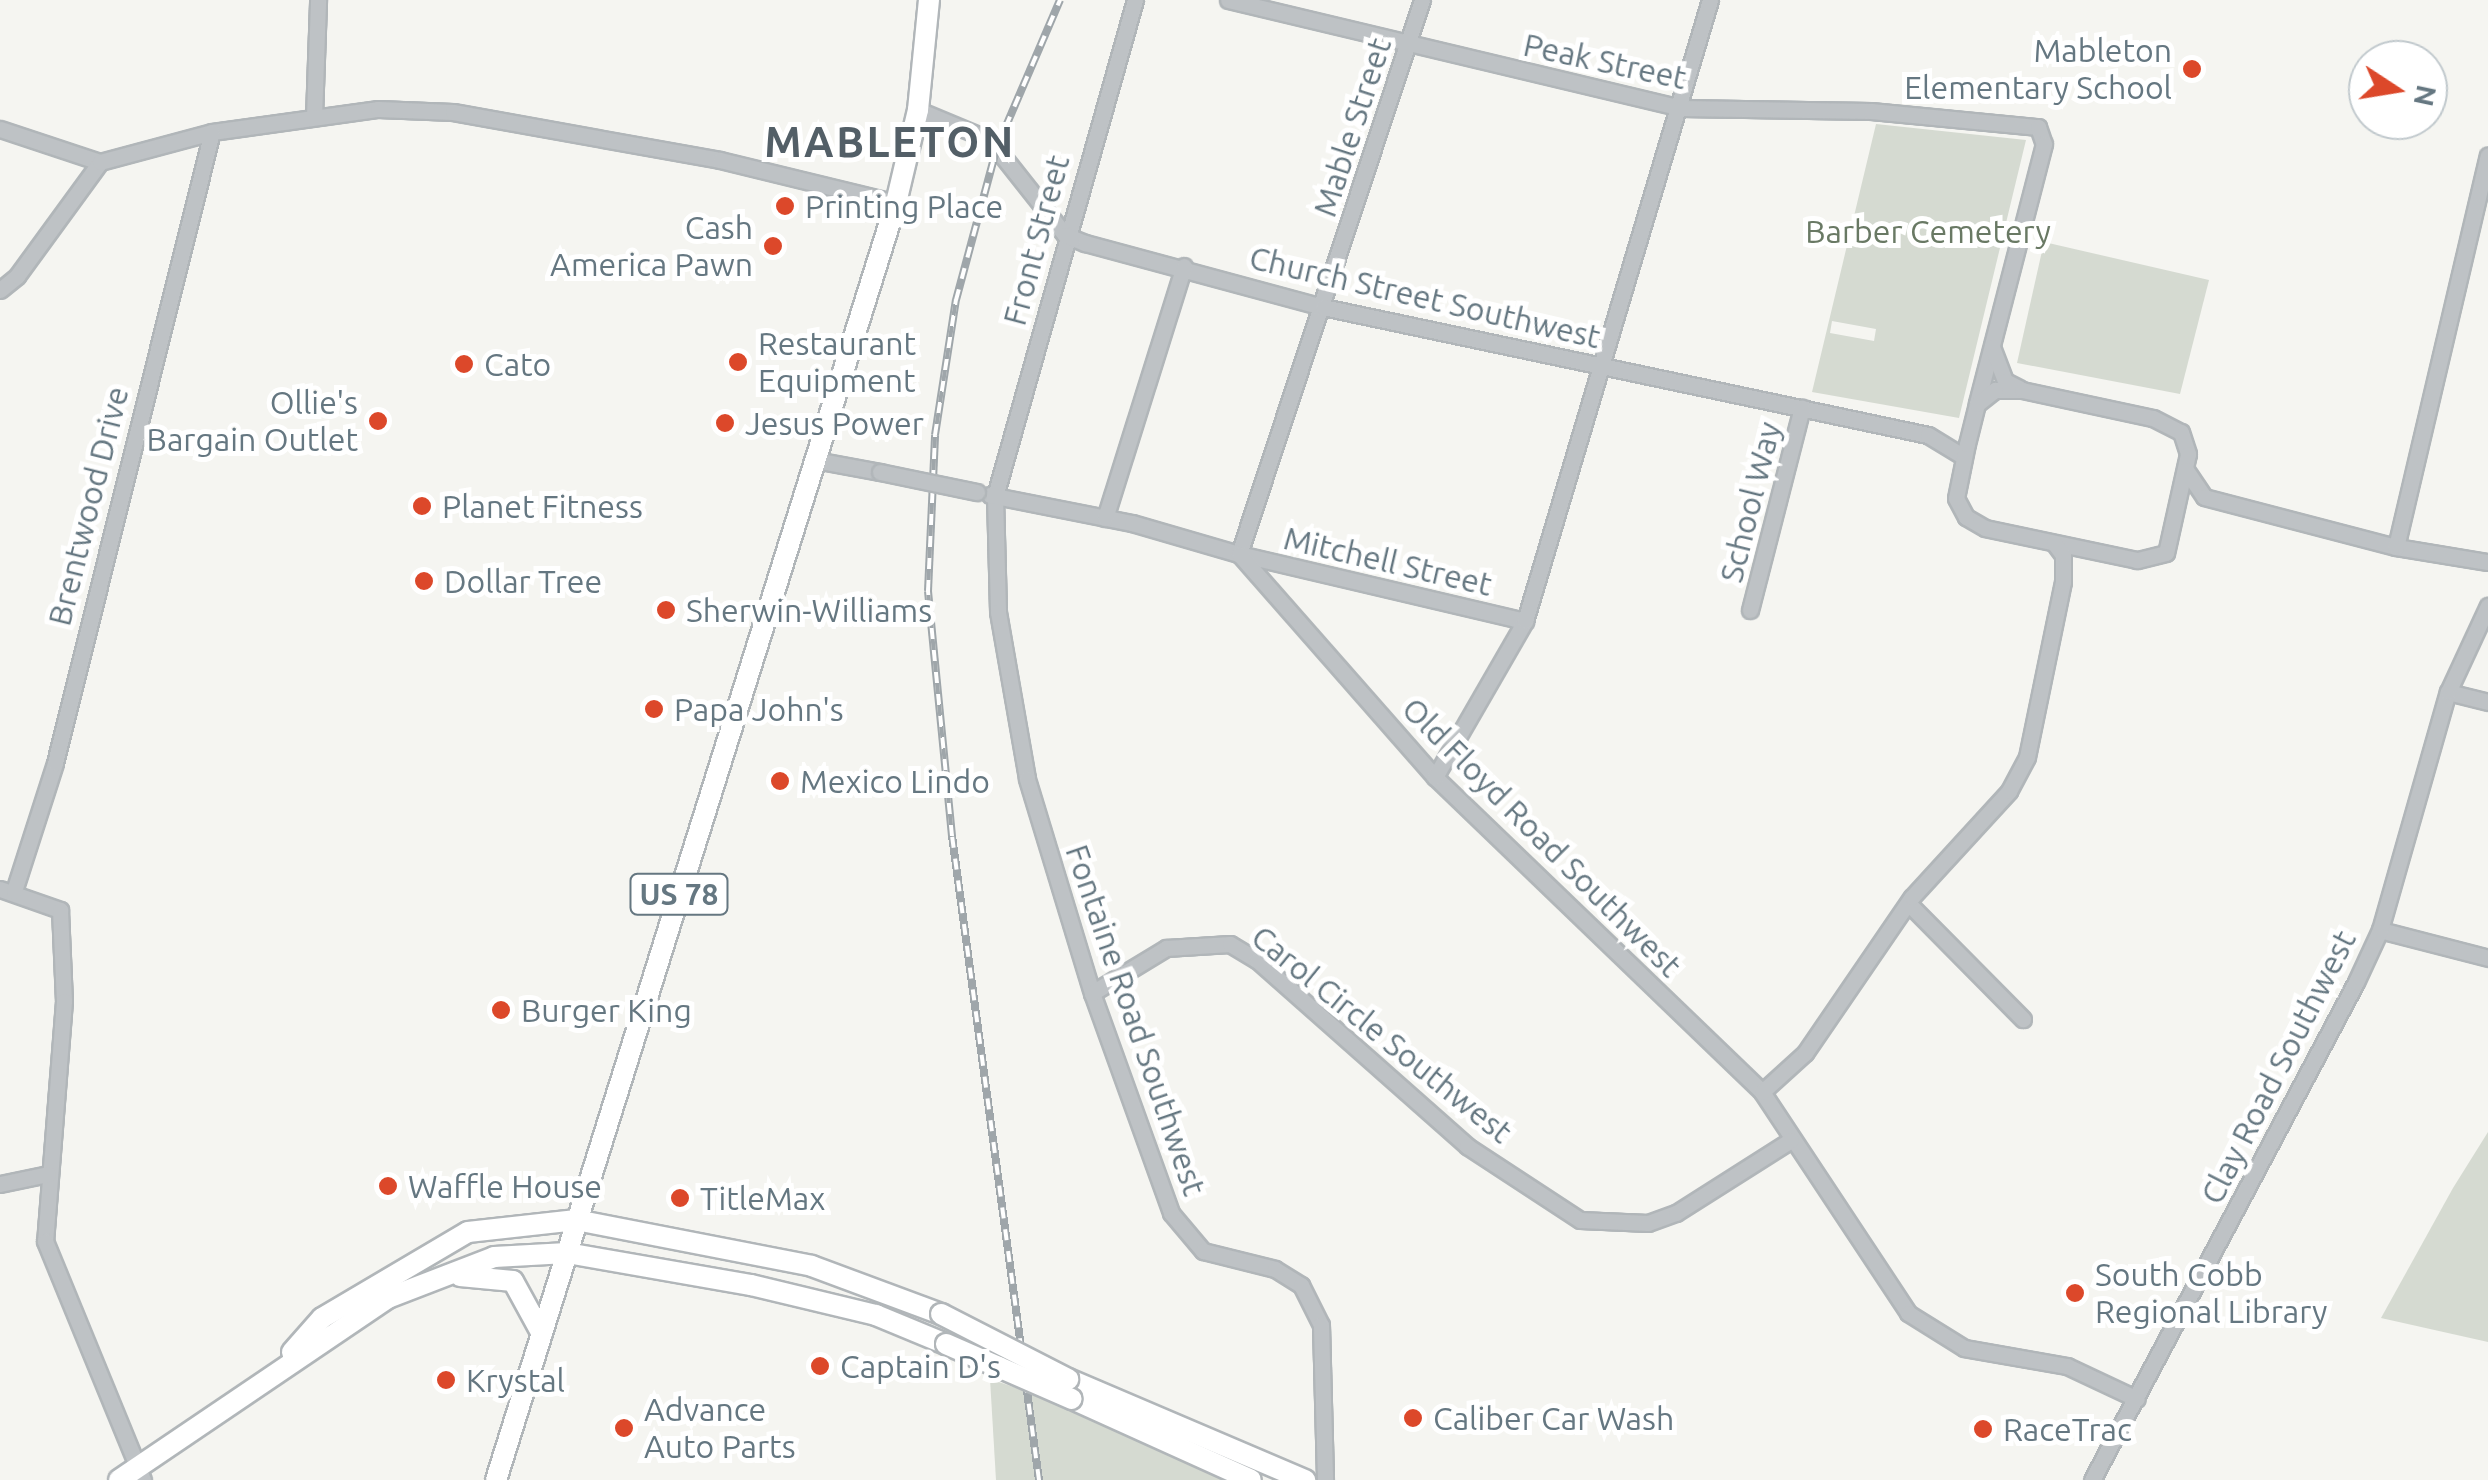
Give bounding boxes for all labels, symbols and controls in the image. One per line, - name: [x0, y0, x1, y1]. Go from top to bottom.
- street label: Peak Street: [1520, 25, 1690, 97]
- place label: Mableton Elementary School: [1904, 32, 2172, 107]
- street label: Mable Street: [1305, 33, 1399, 221]
- north arrow: [2348, 40, 2448, 140]
- marker: Mableton Elementary School: [2181, 58, 2203, 80]
- text: N: [2409, 82, 2443, 109]
- district label: MABLETON: [764, 117, 1016, 167]
- street label: Front Street: [995, 151, 1077, 329]
- place label: Printing Place: [805, 187, 1003, 225]
- marker: Printing Place: [774, 195, 796, 217]
- place label: Cash America Pawn: [550, 209, 753, 284]
- park label: Barber Cemetery: [1805, 212, 2051, 250]
- marker: Cash America Pawn: [762, 235, 784, 257]
- street label: Church Street Southwest: [1246, 238, 1604, 356]
- place label: Restaurant Equipment: [758, 325, 916, 400]
- place label: Cato: [484, 345, 551, 383]
- marker: Restaurant Equipment: [727, 351, 749, 373]
- marker: Cato: [453, 353, 475, 375]
- street label: Brentwood Drive: [40, 383, 136, 629]
- place label: Ollie's Bargain Outlet: [147, 384, 358, 459]
- place label: Jesus Power: [745, 404, 924, 442]
- marker: Ollie's Bargain Outlet: [367, 410, 389, 432]
- marker: Jesus Power: [714, 412, 736, 434]
- street label: School Way: [1712, 418, 1788, 586]
- place label: Planet Fitness: [442, 487, 643, 525]
- marker: Planet Fitness: [411, 495, 433, 517]
- street label: Mitchell Street: [1280, 518, 1496, 604]
- place label: Dollar Tree: [444, 562, 602, 600]
- marker: Dollar Tree: [413, 570, 435, 592]
- place label: Sherwin-Williams: [686, 591, 932, 629]
- marker: Sherwin-Williams: [655, 599, 677, 621]
- street label: Old Floyd Road Southwest: [1394, 689, 1690, 985]
- place label: Papa John's: [674, 690, 844, 728]
- marker: Papa John's: [643, 698, 665, 720]
- place label: Mexico Lindo: [800, 762, 990, 800]
- marker: Mexico Lindo: [769, 770, 791, 792]
- street label: Fontaine Road Southwest: [1058, 840, 1214, 1200]
- road number: US 78: [629, 869, 729, 919]
- street label: Carol Circle Southwest: [1244, 917, 1520, 1151]
- street label: Clay Road Southwest: [2192, 924, 2364, 1210]
- place label: Burger King: [521, 991, 692, 1029]
- marker: Burger King: [490, 999, 512, 1021]
- place label: Waffle House: [408, 1167, 602, 1205]
- marker: Waffle House: [377, 1175, 399, 1197]
- place label: TitleMax: [700, 1179, 825, 1217]
- marker: TitleMax: [669, 1187, 691, 1209]
- place label: South Cobb Regional Library: [2095, 1256, 2327, 1331]
- marker: South Cobb Regional Library: [2064, 1282, 2086, 1304]
- place label: Captain D's: [840, 1347, 1001, 1385]
- marker: Captain D's: [809, 1355, 831, 1377]
- place label: Krystal: [466, 1361, 565, 1399]
- marker: Krystal: [435, 1369, 457, 1391]
- place label: Advance Auto Parts: [644, 1391, 796, 1466]
- place label: Caliber Car Wash: [1433, 1399, 1674, 1437]
- marker: Caliber Car Wash: [1402, 1407, 1424, 1429]
- place label: RaceTrac: [2003, 1410, 2132, 1448]
- marker: Advance Auto Parts: [613, 1417, 635, 1439]
- marker: RaceTrac: [1972, 1418, 1994, 1440]

